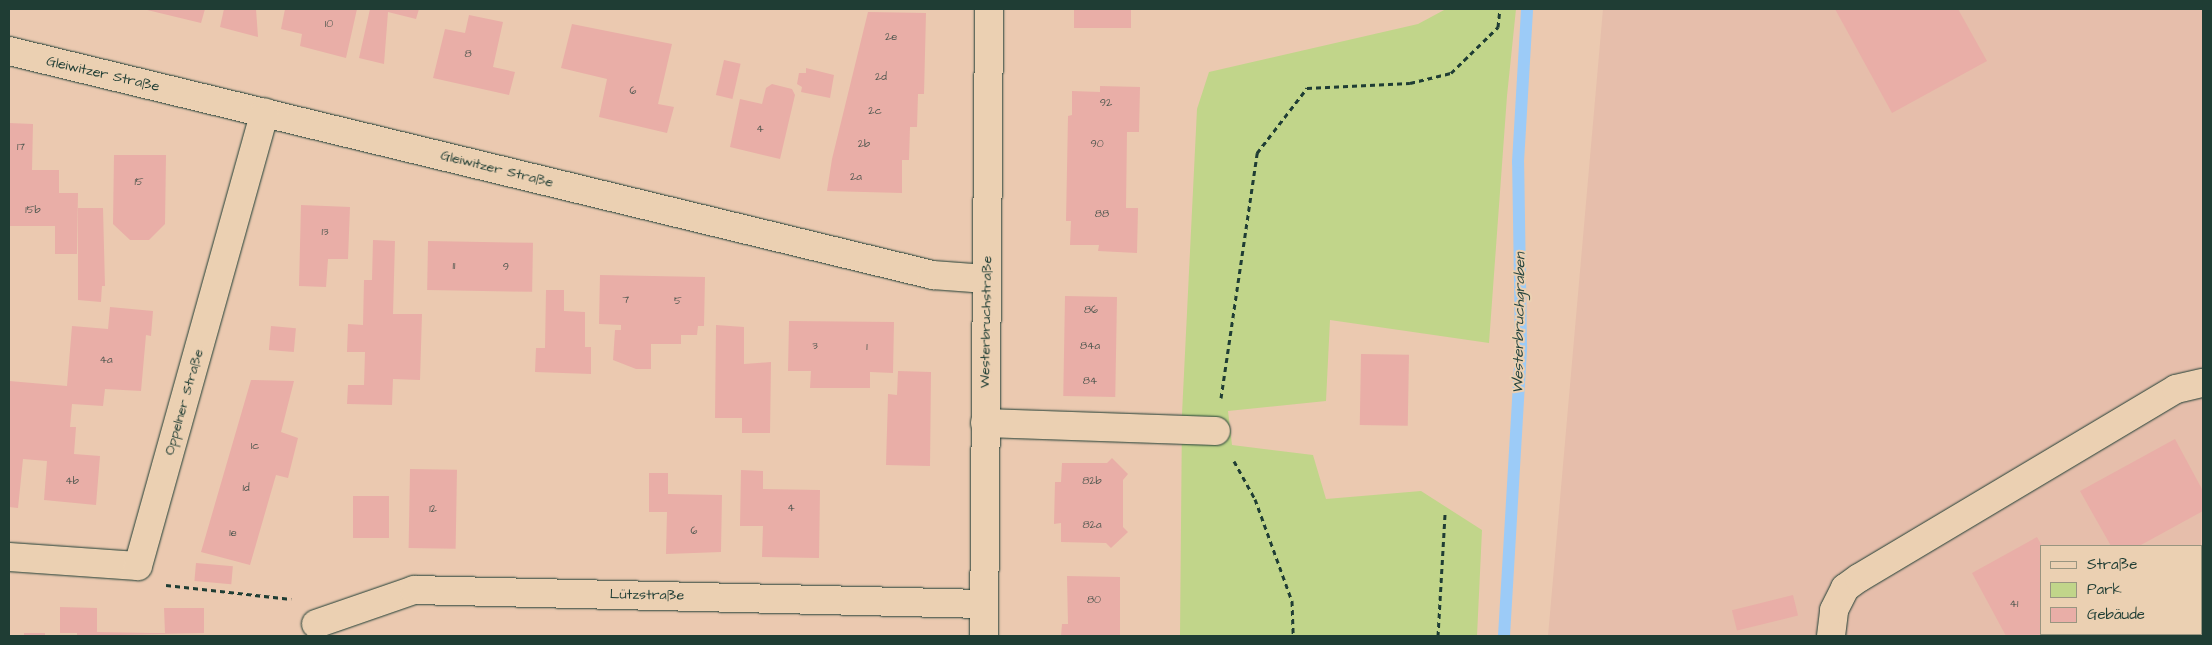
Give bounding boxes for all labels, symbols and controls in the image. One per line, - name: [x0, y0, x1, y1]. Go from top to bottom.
- house number: 10: [325, 17, 333, 31]
- house number: 2e: [885, 30, 897, 44]
- house number: 8: [464, 47, 472, 61]
- street label: Gleiwitzer Straße: [45, 53, 161, 95]
- house number: 2d: [875, 70, 887, 84]
- house number: 6: [630, 84, 636, 98]
- house number: 92: [1100, 96, 1112, 110]
- house number: 2c: [868, 104, 882, 118]
- house number: 4: [756, 122, 764, 136]
- house number: 2b: [858, 137, 870, 151]
- house number: 90: [1090, 137, 1104, 151]
- house number: 17: [17, 140, 25, 154]
- street label: Gleiwitzer Straße: [439, 147, 555, 191]
- house number: 2a: [850, 170, 862, 184]
- house number: 15: [134, 175, 144, 189]
- house number: 15b: [25, 203, 41, 217]
- house number: 88: [1095, 207, 1109, 221]
- house number: 13: [321, 225, 329, 239]
- water label: Westerbruchgraben: [1509, 252, 1529, 394]
- street label: Westerbruchstraße: [976, 256, 996, 388]
- house number: 11: [453, 259, 455, 273]
- house number: 9: [503, 260, 509, 274]
- house number: 7: [623, 293, 629, 307]
- house number: 5: [674, 294, 682, 308]
- house number: 86: [1084, 303, 1098, 317]
- house number: 3: [812, 339, 818, 353]
- house number: 84a: [1080, 339, 1100, 353]
- house number: 1: [866, 340, 868, 354]
- street label: Oppelner Straße: [161, 347, 207, 457]
- house number: 4a: [99, 353, 113, 367]
- house number: 84: [1083, 374, 1097, 388]
- house number: 1c: [251, 439, 259, 453]
- house number: 4b: [65, 474, 79, 488]
- house number: 82b: [1082, 474, 1102, 488]
- house number: 1d: [242, 481, 250, 495]
- house number: 4: [787, 501, 795, 515]
- house number: 12: [429, 502, 437, 516]
- house number: 82a: [1082, 518, 1102, 532]
- house number: 6: [691, 524, 697, 538]
- house number: 1e: [229, 526, 237, 540]
- legend: [2040, 545, 2202, 635]
- text: Straße: [2087, 554, 2137, 575]
- text: Park: [2087, 579, 2122, 600]
- street label: Lützstraße: [610, 586, 684, 604]
- house number: 80: [1087, 593, 1101, 607]
- house number: 41: [2010, 597, 2018, 611]
- text: Gebäude: [2087, 604, 2145, 625]

